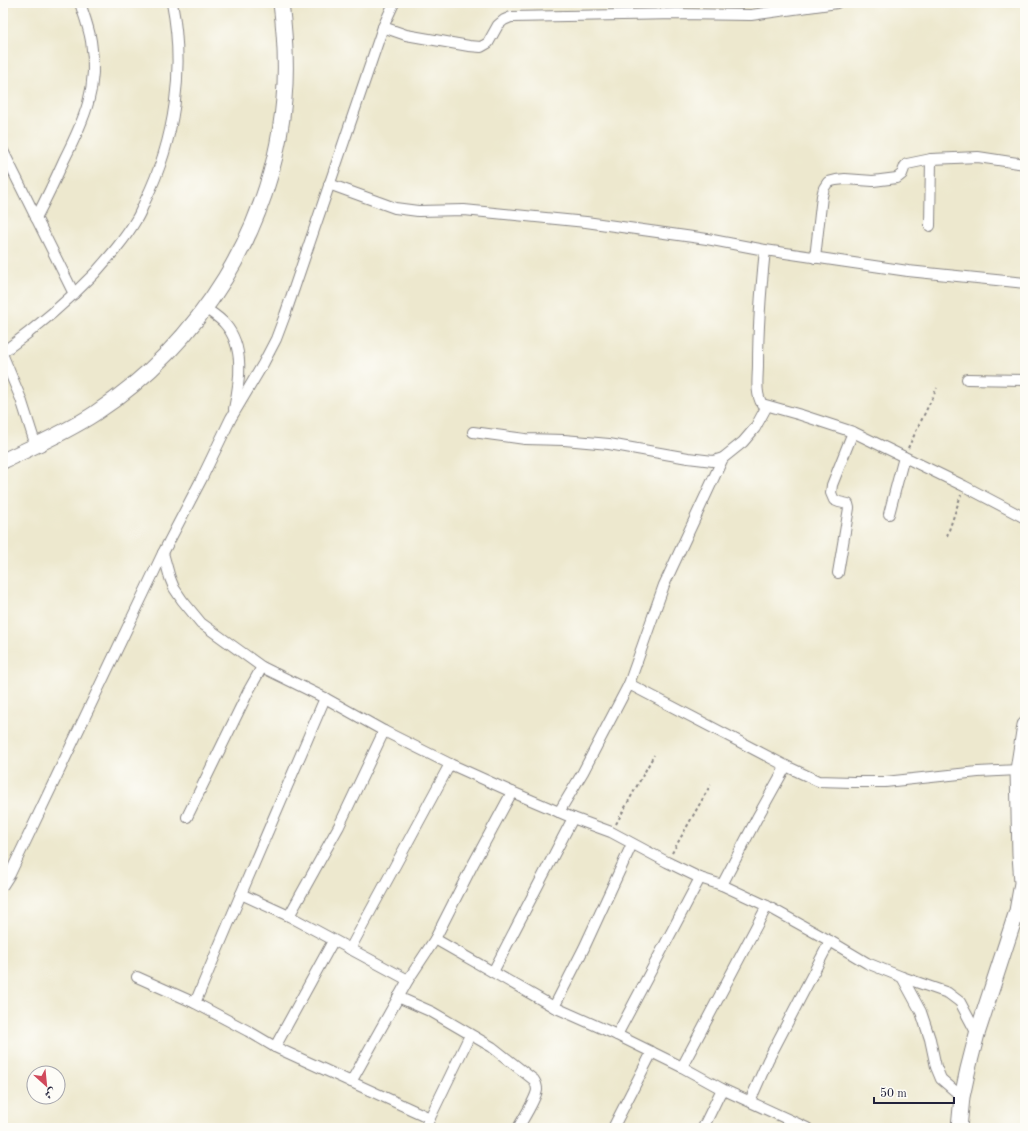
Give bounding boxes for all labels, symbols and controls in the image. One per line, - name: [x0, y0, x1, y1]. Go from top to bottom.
- north arrow: [26, 1065, 66, 1105]
- scale bar: [874, 1079, 954, 1105]
- text: ش: [42, 1085, 57, 1100]
- text: 50 m: [880, 1087, 907, 1100]

